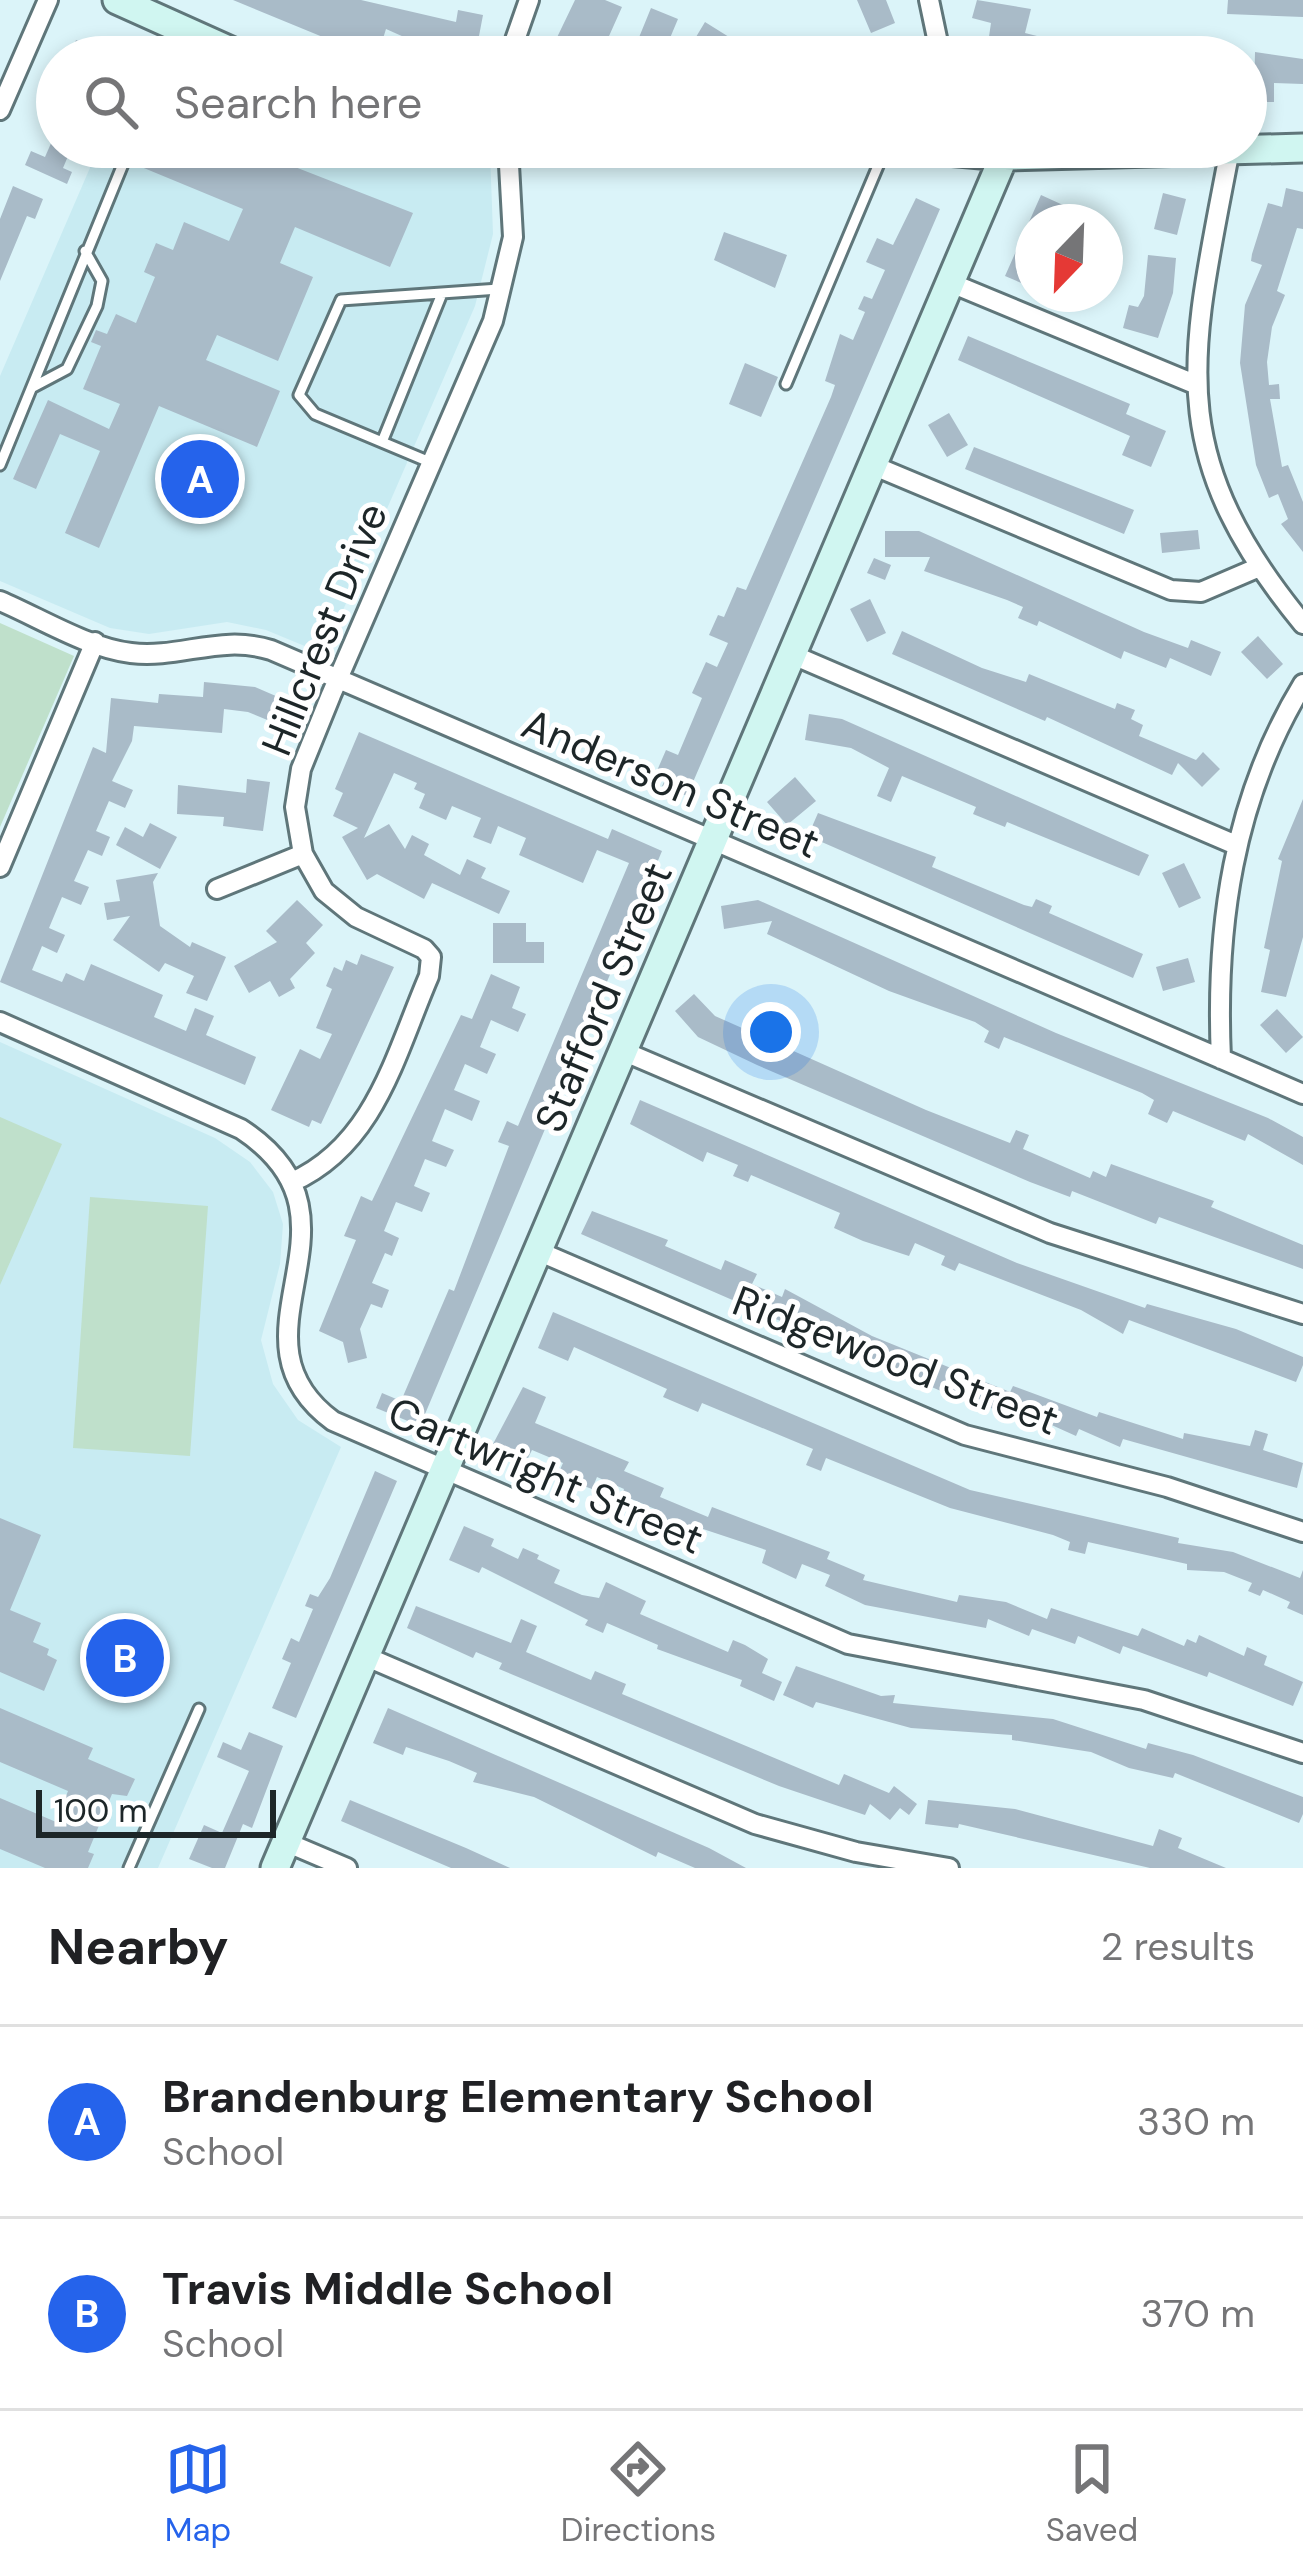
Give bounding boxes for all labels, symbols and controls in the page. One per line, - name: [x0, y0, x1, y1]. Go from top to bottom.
- search box: [36, 36, 1267, 168]
- icon: search: [78, 69, 144, 135]
- text: Search here: [174, 73, 422, 132]
- north arrow: [1015, 204, 1123, 312]
- pin: A: [161, 434, 239, 524]
- street label: Hillcrest Drive: [249, 495, 400, 763]
- street label: Anderson Street: [514, 696, 828, 871]
- street label: Stafford Street: [522, 854, 685, 1140]
- your location: [741, 1002, 801, 1062]
- street label: Ridgewood Street: [725, 1273, 1067, 1448]
- street label: Cartwright Street: [380, 1384, 712, 1567]
- pin: B: [86, 1613, 164, 1703]
- scale bar: [36, 1784, 276, 1837]
- text: 100 m: [54, 1789, 148, 1832]
- text: Nearby: [48, 1913, 229, 1980]
- text: 2 results: [1101, 1921, 1255, 1972]
- text: Brandenburg Elementary School: [162, 2067, 874, 2126]
- text: A: [73, 2096, 101, 2147]
- text: 330 m: [1137, 2096, 1255, 2147]
- text: School: [162, 2126, 284, 2177]
- text: Travis Middle School: [162, 2259, 613, 2318]
- text: B: [75, 2288, 99, 2339]
- text: 370 m: [1141, 2288, 1255, 2339]
- text: School: [162, 2318, 284, 2369]
- tab: Map: [165, 2436, 231, 2551]
- tab: Directions: [561, 2436, 716, 2551]
- tab: Saved: [1046, 2436, 1138, 2551]

